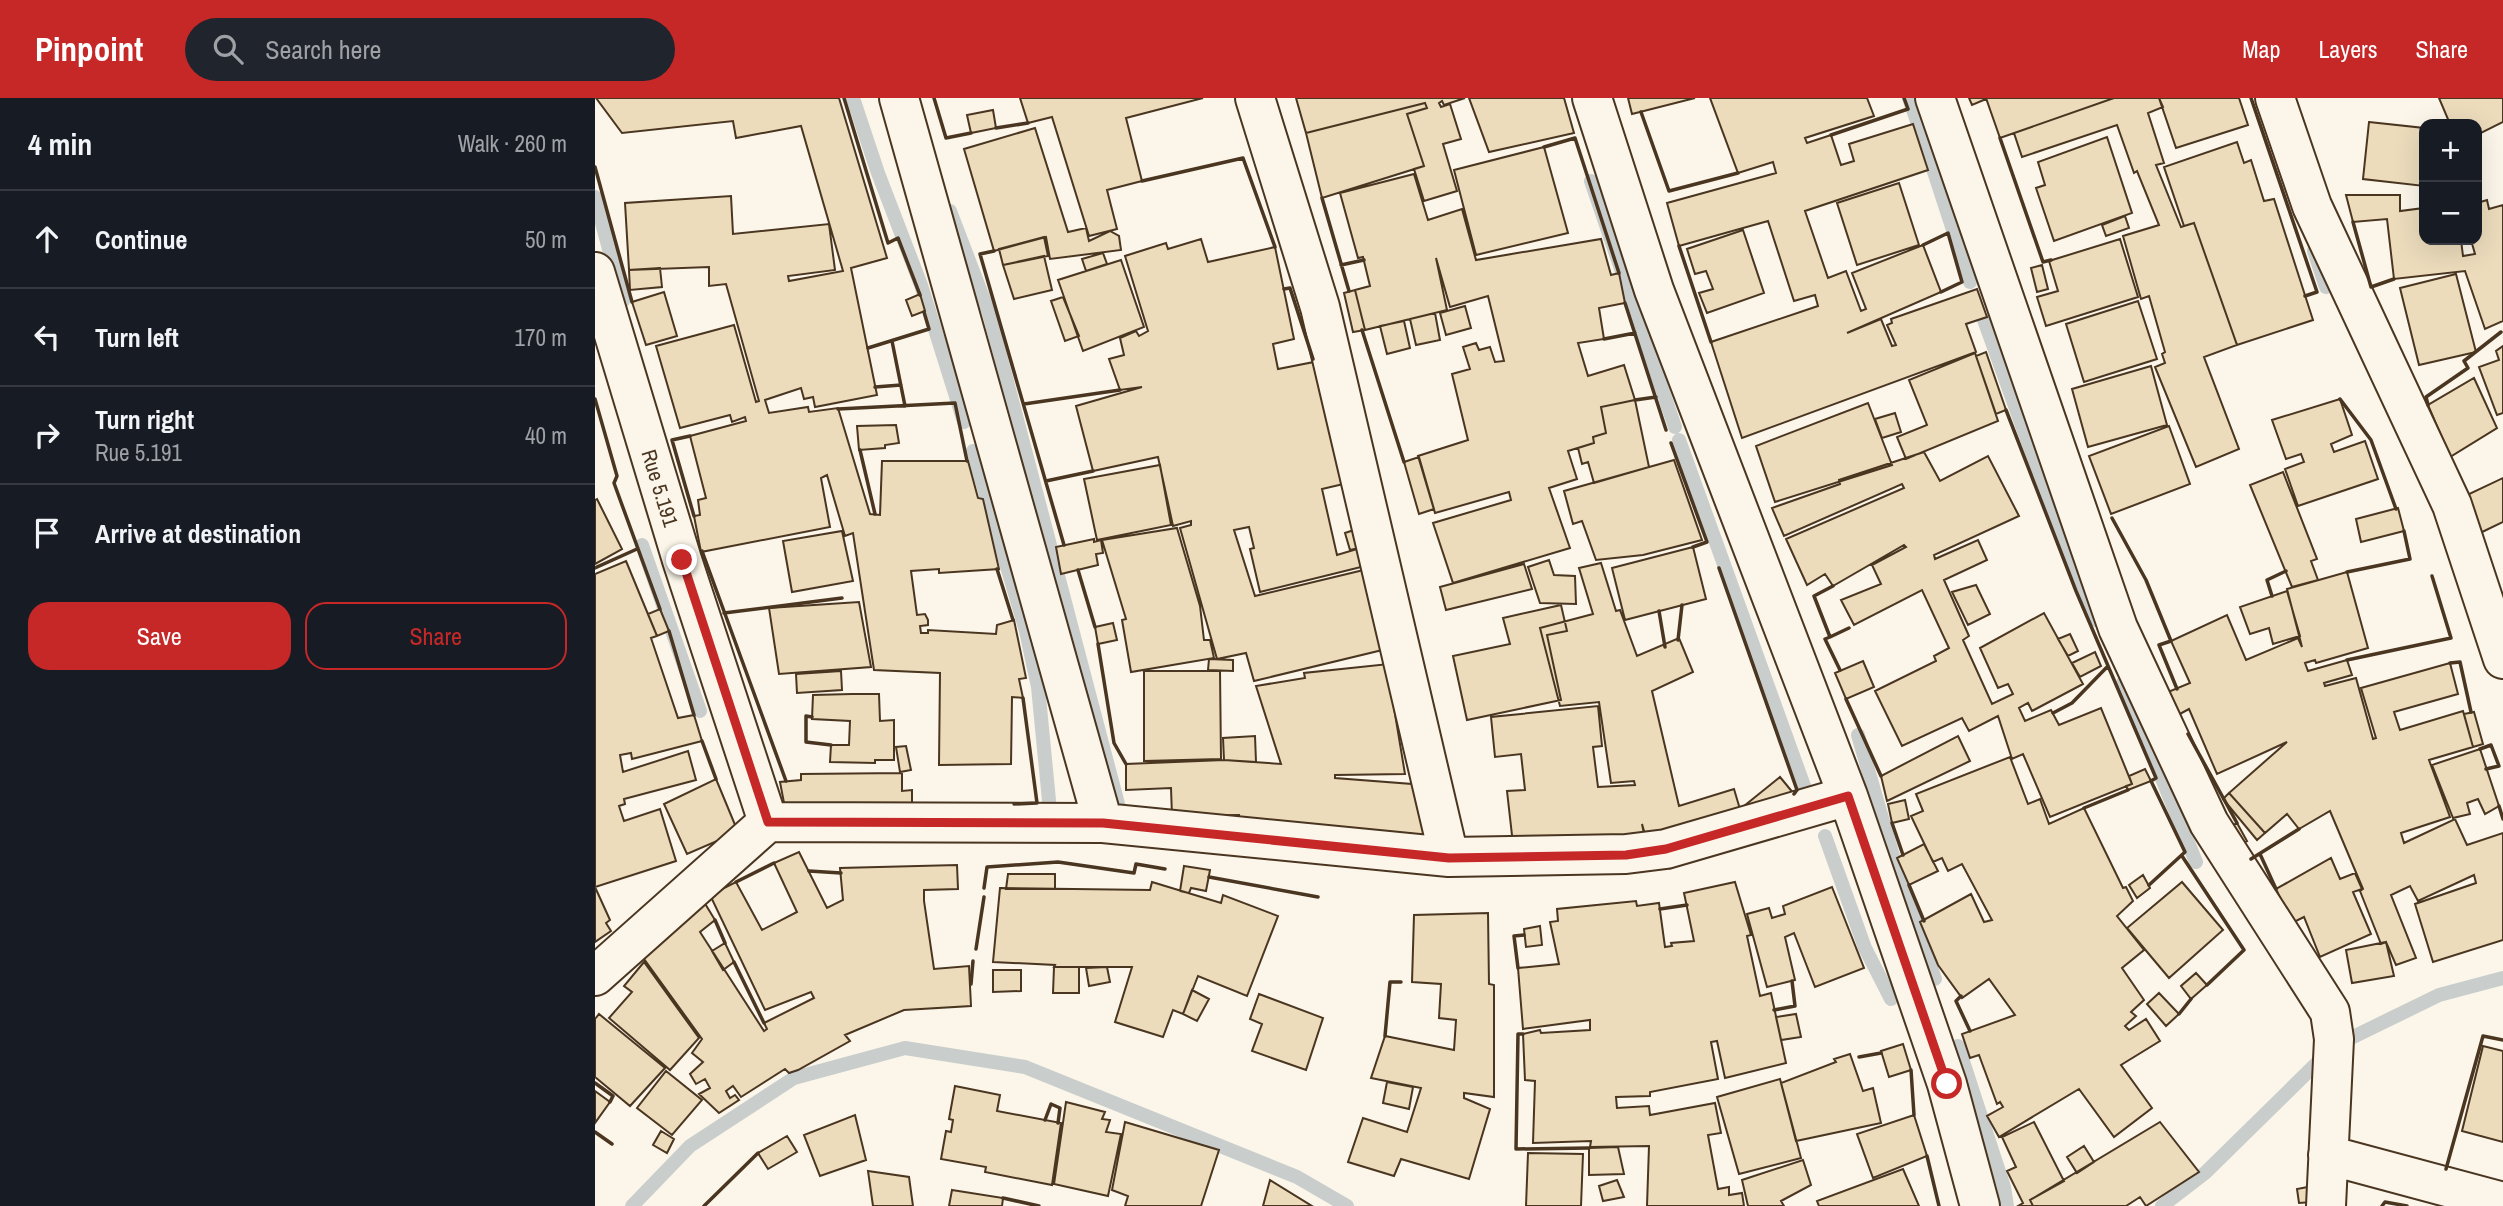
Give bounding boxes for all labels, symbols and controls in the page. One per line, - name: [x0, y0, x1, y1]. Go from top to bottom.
- search box: [185, 18, 675, 81]
- text: Pinpoint: [35, 27, 143, 71]
- icon: search: [209, 30, 247, 68]
- text: Search here: [265, 32, 381, 67]
- text: Map: [2242, 33, 2280, 65]
- text: Layers: [2318, 33, 2377, 65]
- text: Share: [2415, 33, 2468, 65]
- map controls: [2419, 119, 2482, 245]
- button: +: [2419, 119, 2482, 182]
- text: 4 min: [28, 124, 92, 164]
- text: Walk · 260 m: [458, 128, 567, 159]
- button: −: [2419, 182, 2482, 245]
- icon: ahead: [28, 220, 66, 258]
- text: Continue: [95, 222, 187, 257]
- text: 50 m: [525, 224, 567, 255]
- icon: left: [28, 318, 66, 356]
- text: Turn left: [95, 320, 179, 355]
- text: 170 m: [515, 322, 567, 353]
- text: Turn right: [95, 402, 194, 437]
- icon: right: [28, 416, 66, 454]
- text: 40 m: [525, 420, 567, 451]
- text: Rue 5.191: [95, 437, 182, 468]
- street label: Rue 5.191: [635, 446, 686, 531]
- icon: arrive: [28, 514, 66, 552]
- text: Arrive at destination: [95, 516, 301, 551]
- route end: [666, 544, 697, 575]
- button: Save: [28, 602, 291, 670]
- button: Share: [305, 602, 567, 670]
- route start: [1931, 1068, 1962, 1099]

